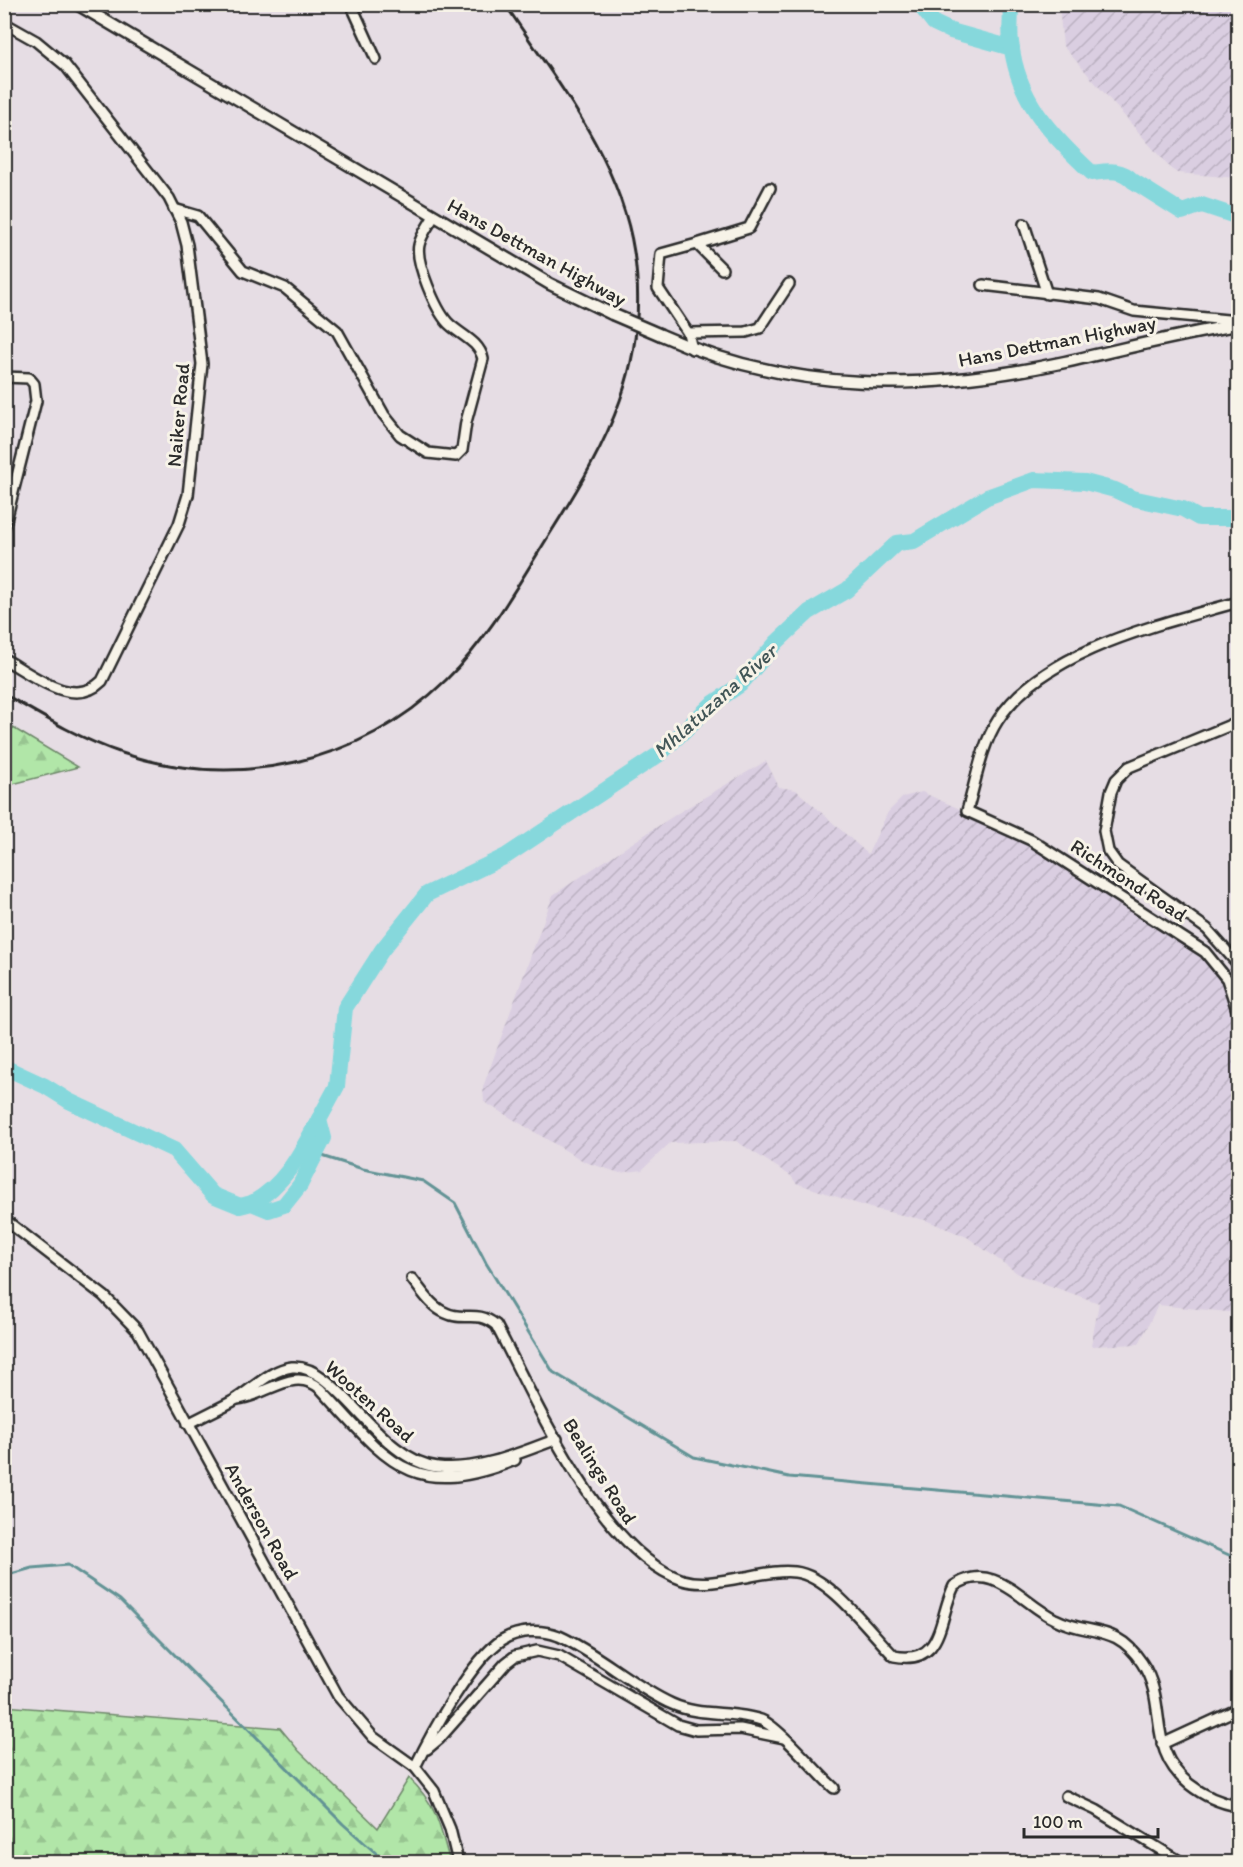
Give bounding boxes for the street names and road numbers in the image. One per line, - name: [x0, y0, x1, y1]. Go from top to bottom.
- street label: Hans Dettman Highway: [443, 193, 631, 312]
- street label: Hans Dettman Highway: [956, 310, 1159, 372]
- street label: Naiker Road: [162, 362, 194, 468]
- street label: Richmond Road: [1066, 833, 1192, 927]
- street label: Wooten Road: [320, 1355, 420, 1447]
- street label: Bealings Road: [558, 1414, 642, 1529]
- street label: Anderson Road: [220, 1458, 304, 1584]

